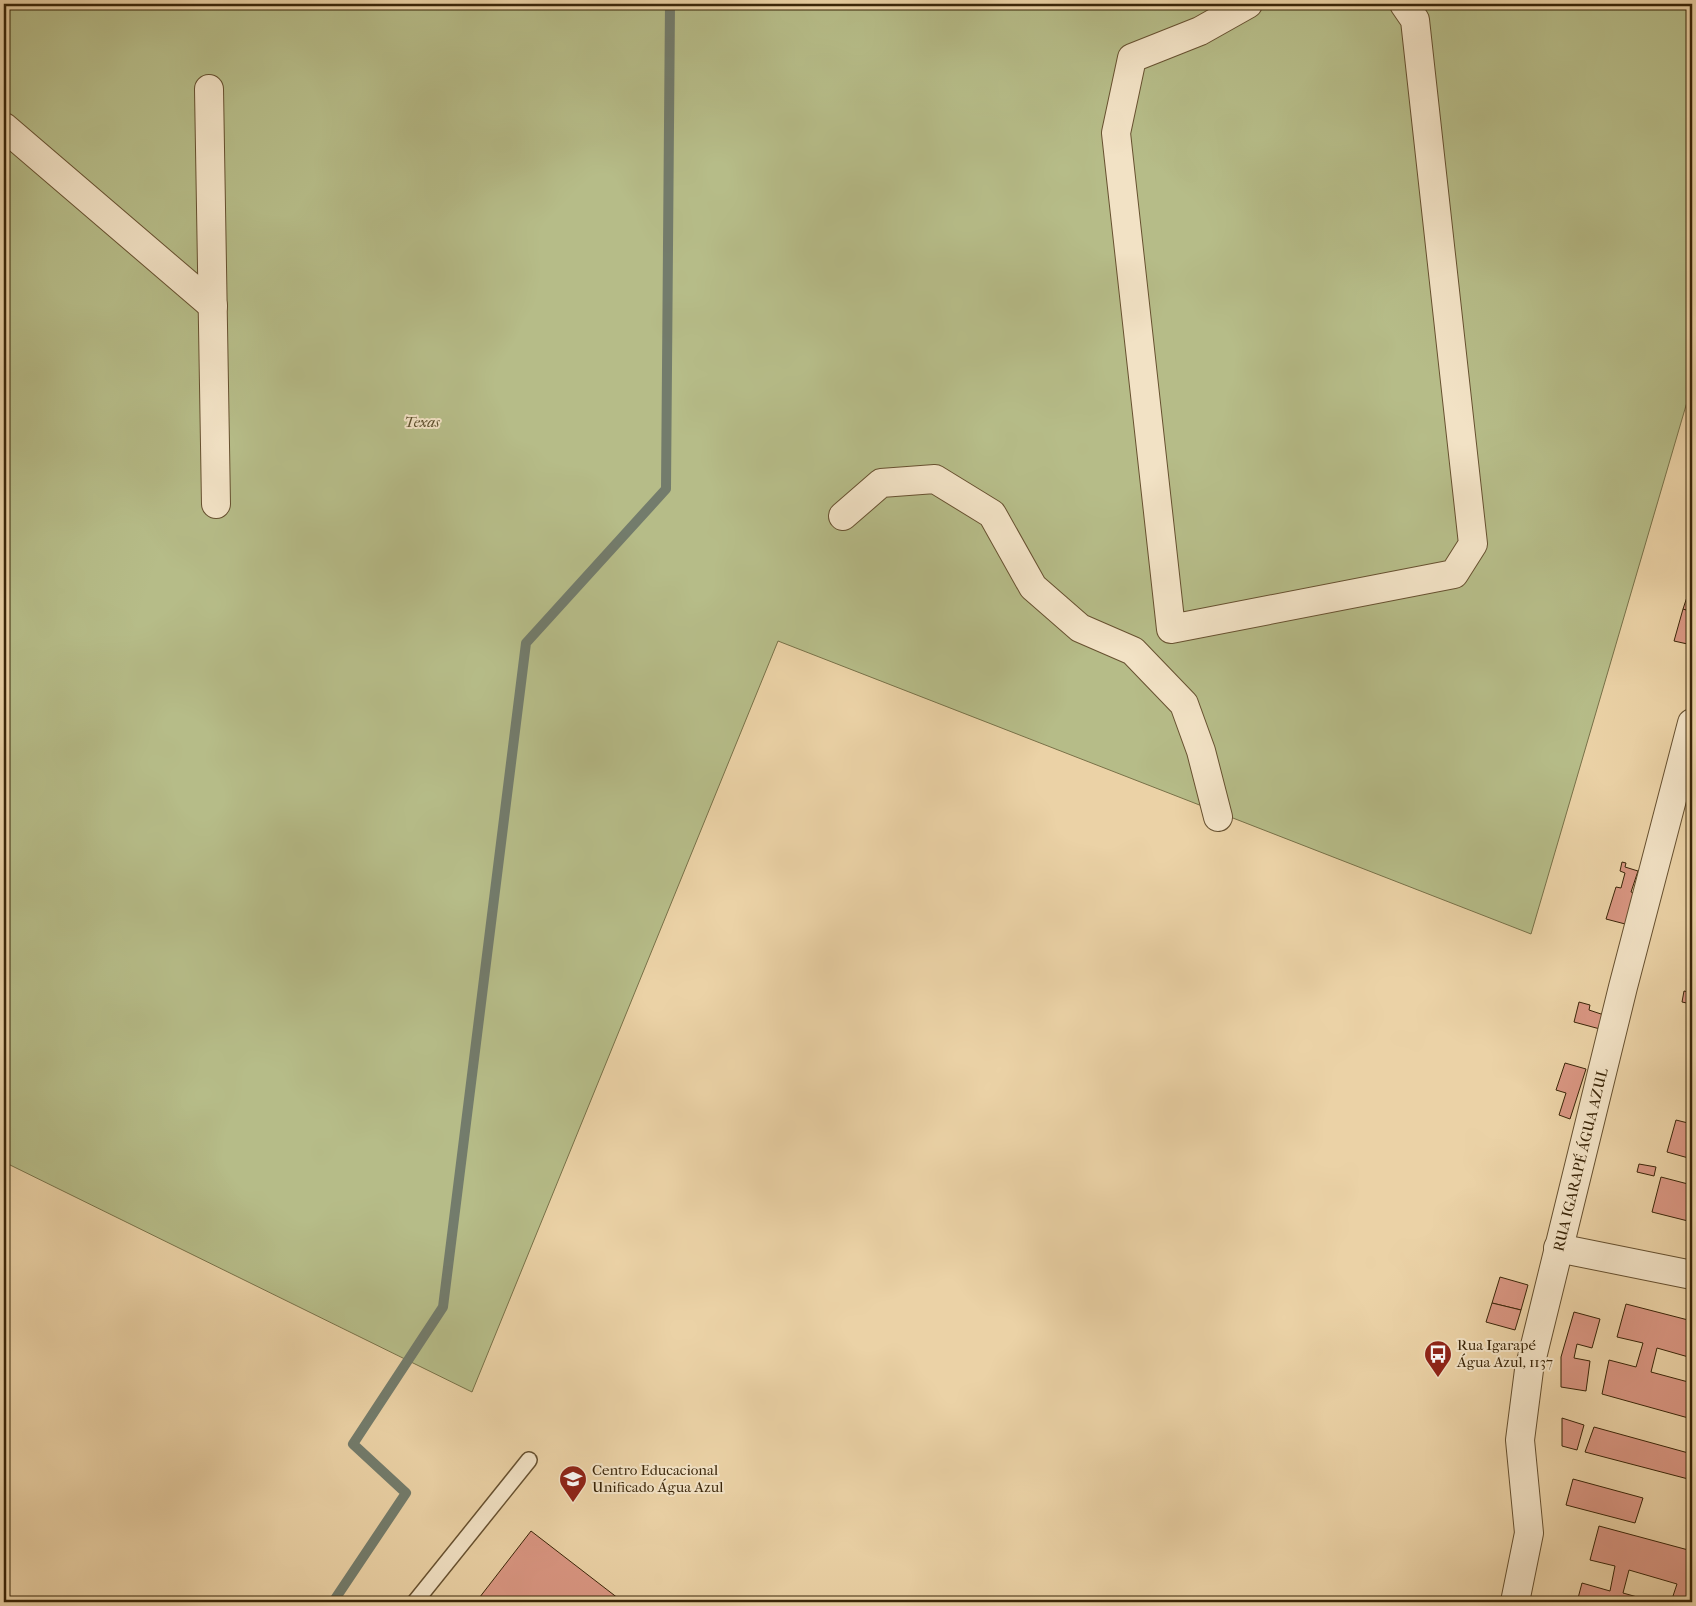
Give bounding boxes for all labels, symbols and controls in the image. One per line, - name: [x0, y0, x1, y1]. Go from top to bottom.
- park label: Texas: [404, 413, 440, 431]
- street label: RUA IGARAPÉ ÁGUA AZUL: [1549, 1066, 1612, 1253]
- place label: Rua Igarapé Água Azul, 1137: [1456, 1336, 1553, 1371]
- bus stop icon: Rua Igarapé Água Azul, 1137: [1423, 1339, 1453, 1378]
- place label: Centro Educacional Unificado Água Azul: [592, 1461, 723, 1496]
- school or university icon: Centro Educacional Unificado Água Azul: [558, 1464, 588, 1503]

